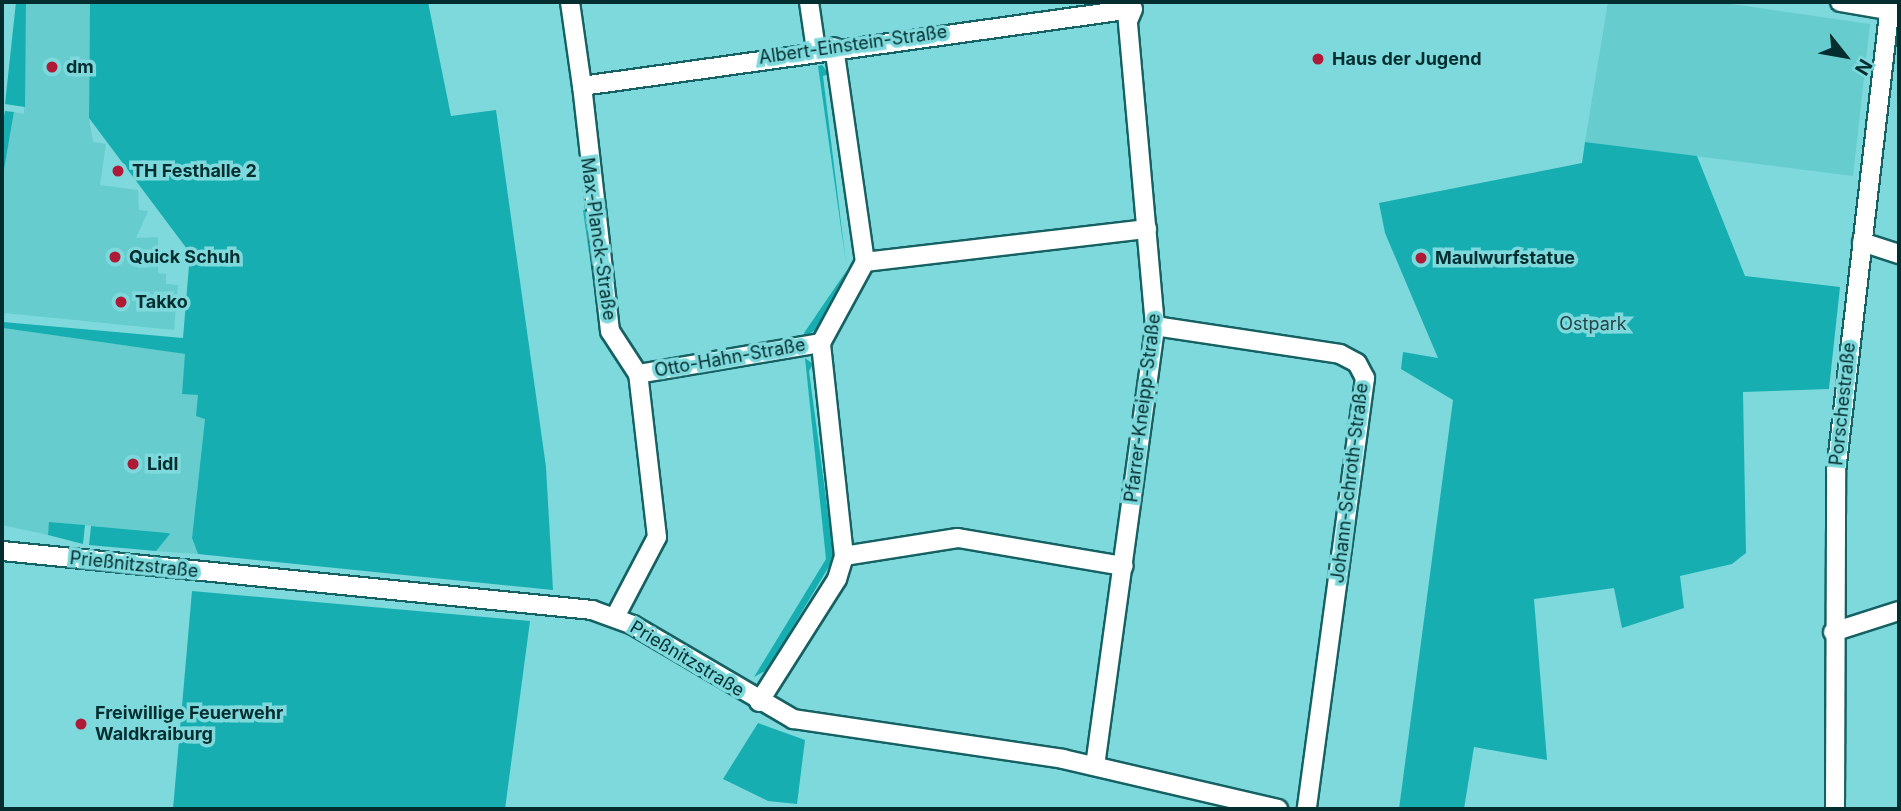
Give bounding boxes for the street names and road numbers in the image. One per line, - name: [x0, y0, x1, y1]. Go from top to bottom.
- street label: Albert-Einstein-Straße: [757, 21, 949, 69]
- street label: Max-Planck-Straße: [576, 156, 620, 322]
- street label: Pfarrer-Kneipp-Straße: [1121, 312, 1165, 504]
- street label: Otto-Hahn-Straße: [653, 334, 807, 382]
- street label: Porschestraße: [1826, 341, 1860, 467]
- street label: Johann-Schroth-Straße: [1327, 382, 1373, 584]
- street label: Prießnitzstraße: [69, 548, 199, 582]
- street label: Prießnitzstraße: [626, 616, 748, 702]

